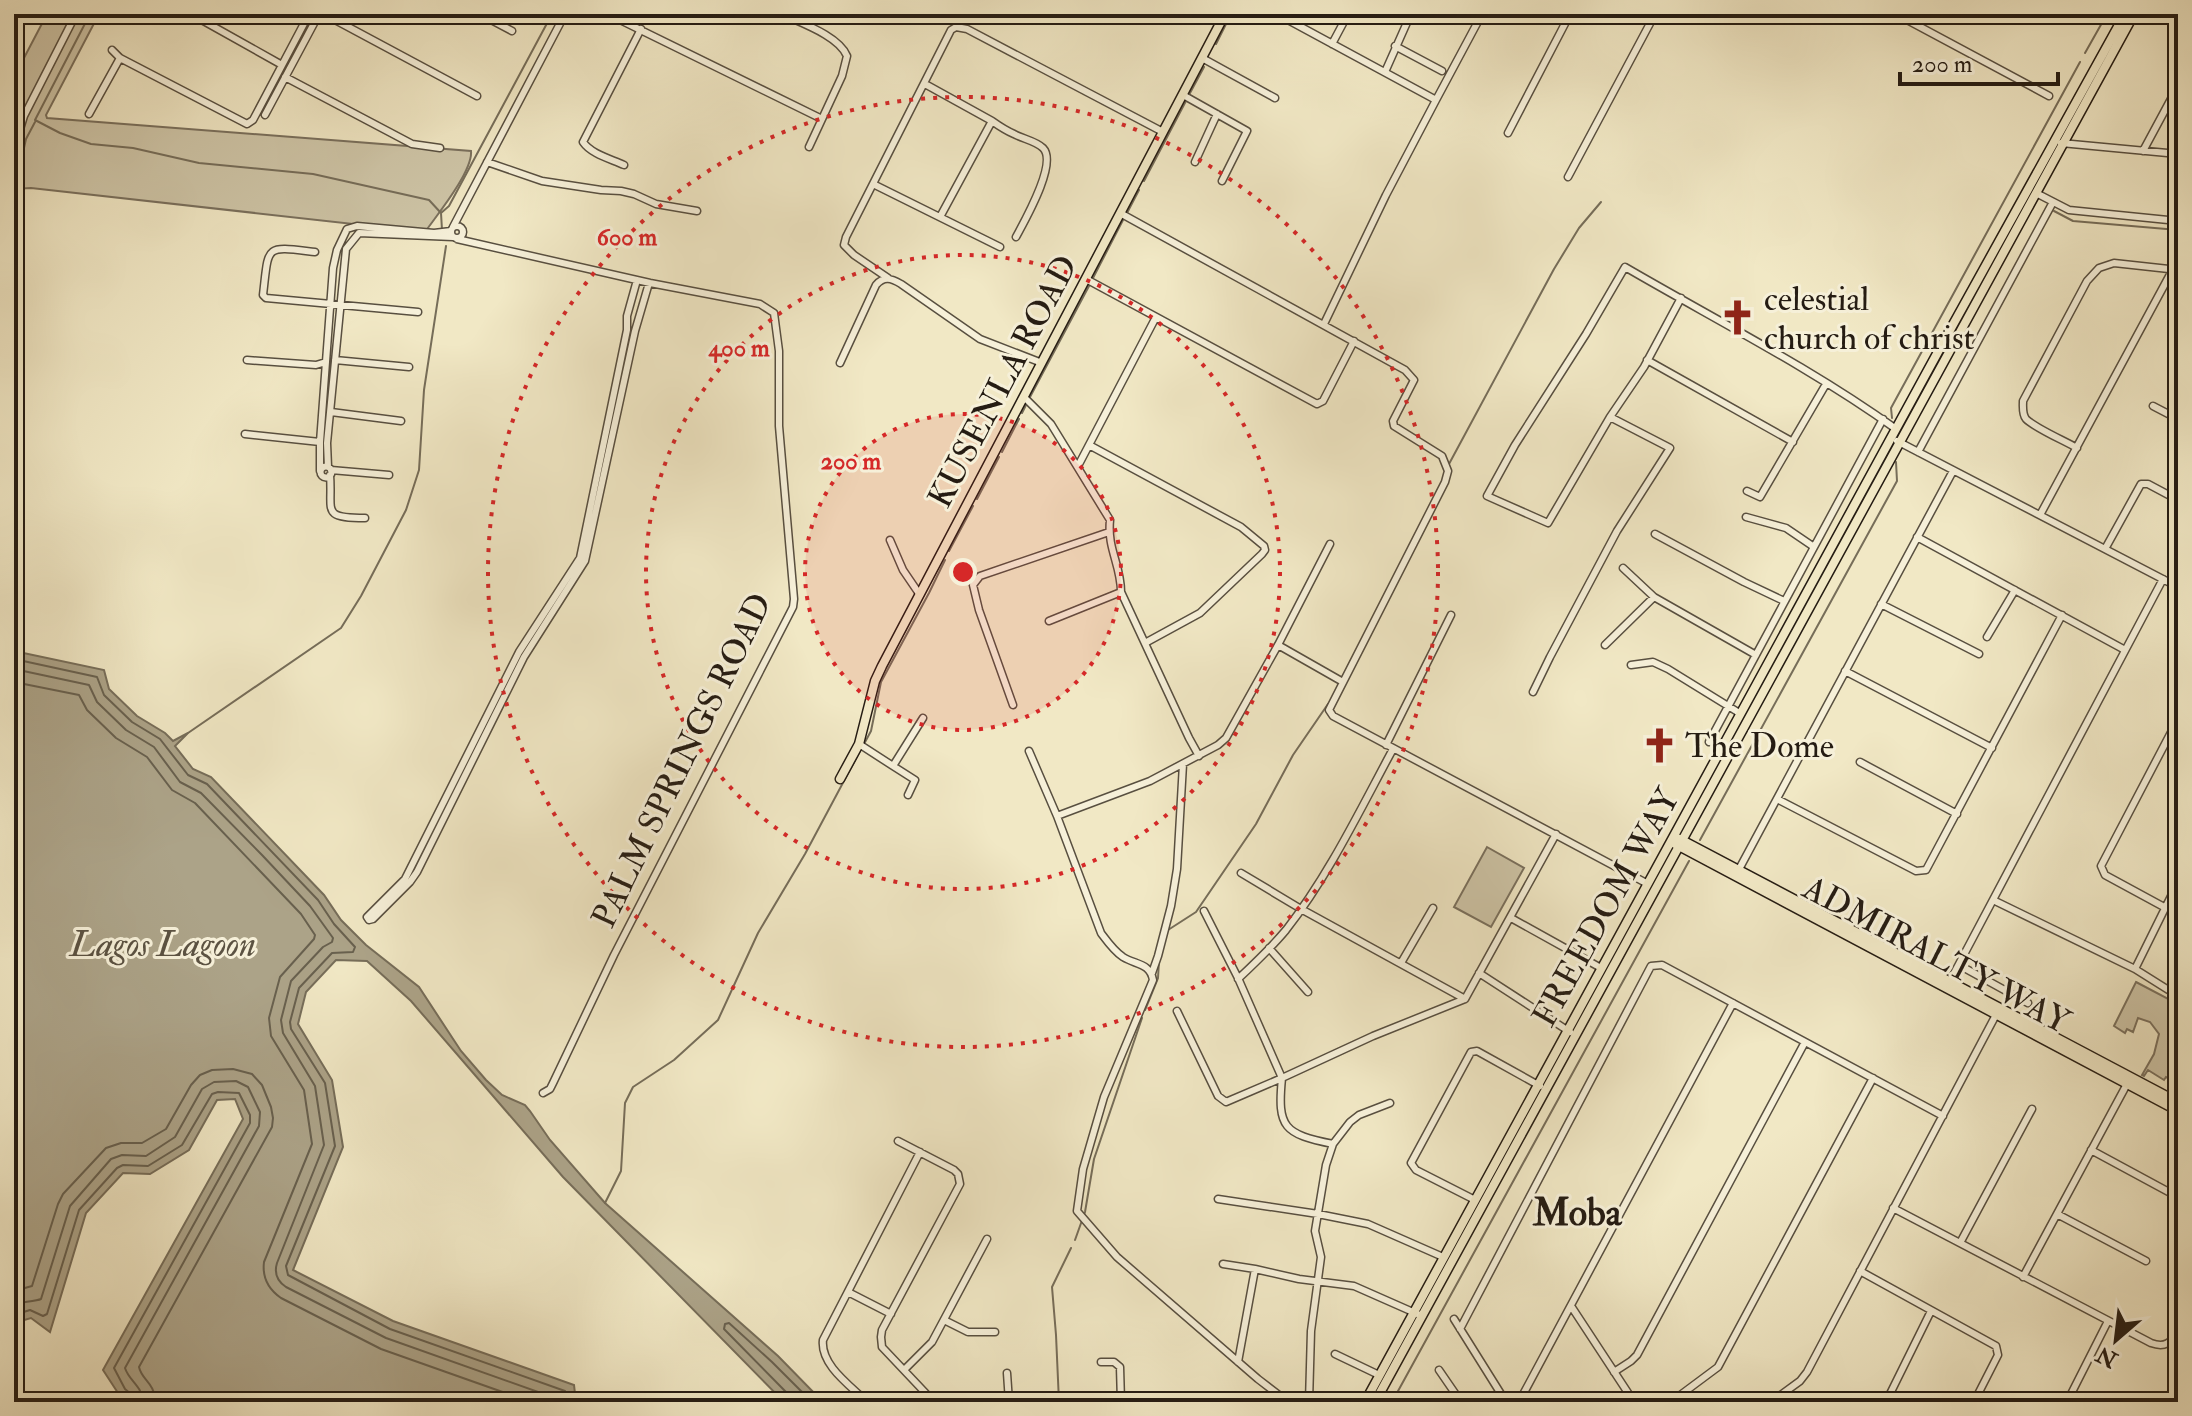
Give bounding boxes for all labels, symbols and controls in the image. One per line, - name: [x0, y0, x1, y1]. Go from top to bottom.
- scale bar: [1900, 36, 2058, 86]
- text: 200 m: [1912, 49, 1973, 80]
- text: 600 m: [597, 222, 658, 253]
- street label: KUSENLA ROAD: [919, 248, 1088, 515]
- place label: celestial church of christ: [1764, 278, 1975, 360]
- church icon: celestial church of christ: [1719, 299, 1757, 337]
- text: 400 m: [707, 333, 770, 364]
- text: 200 m: [821, 446, 882, 477]
- centre of rings: [949, 558, 977, 586]
- street label: PALM SPRINGS ROAD: [583, 586, 782, 935]
- place label: The Dome: [1685, 725, 1834, 768]
- church icon: The Dome: [1640, 726, 1678, 764]
- street label: FREEDOM WAY: [1523, 780, 1690, 1035]
- street label: ADMIRALTY WAY: [1794, 866, 2078, 1044]
- water label: Lagos Lagoon: [68, 922, 256, 967]
- district label: Moba: [1532, 1189, 1623, 1237]
- north arrow: [2076, 1300, 2156, 1380]
- text: N: [2092, 1340, 2123, 1374]

